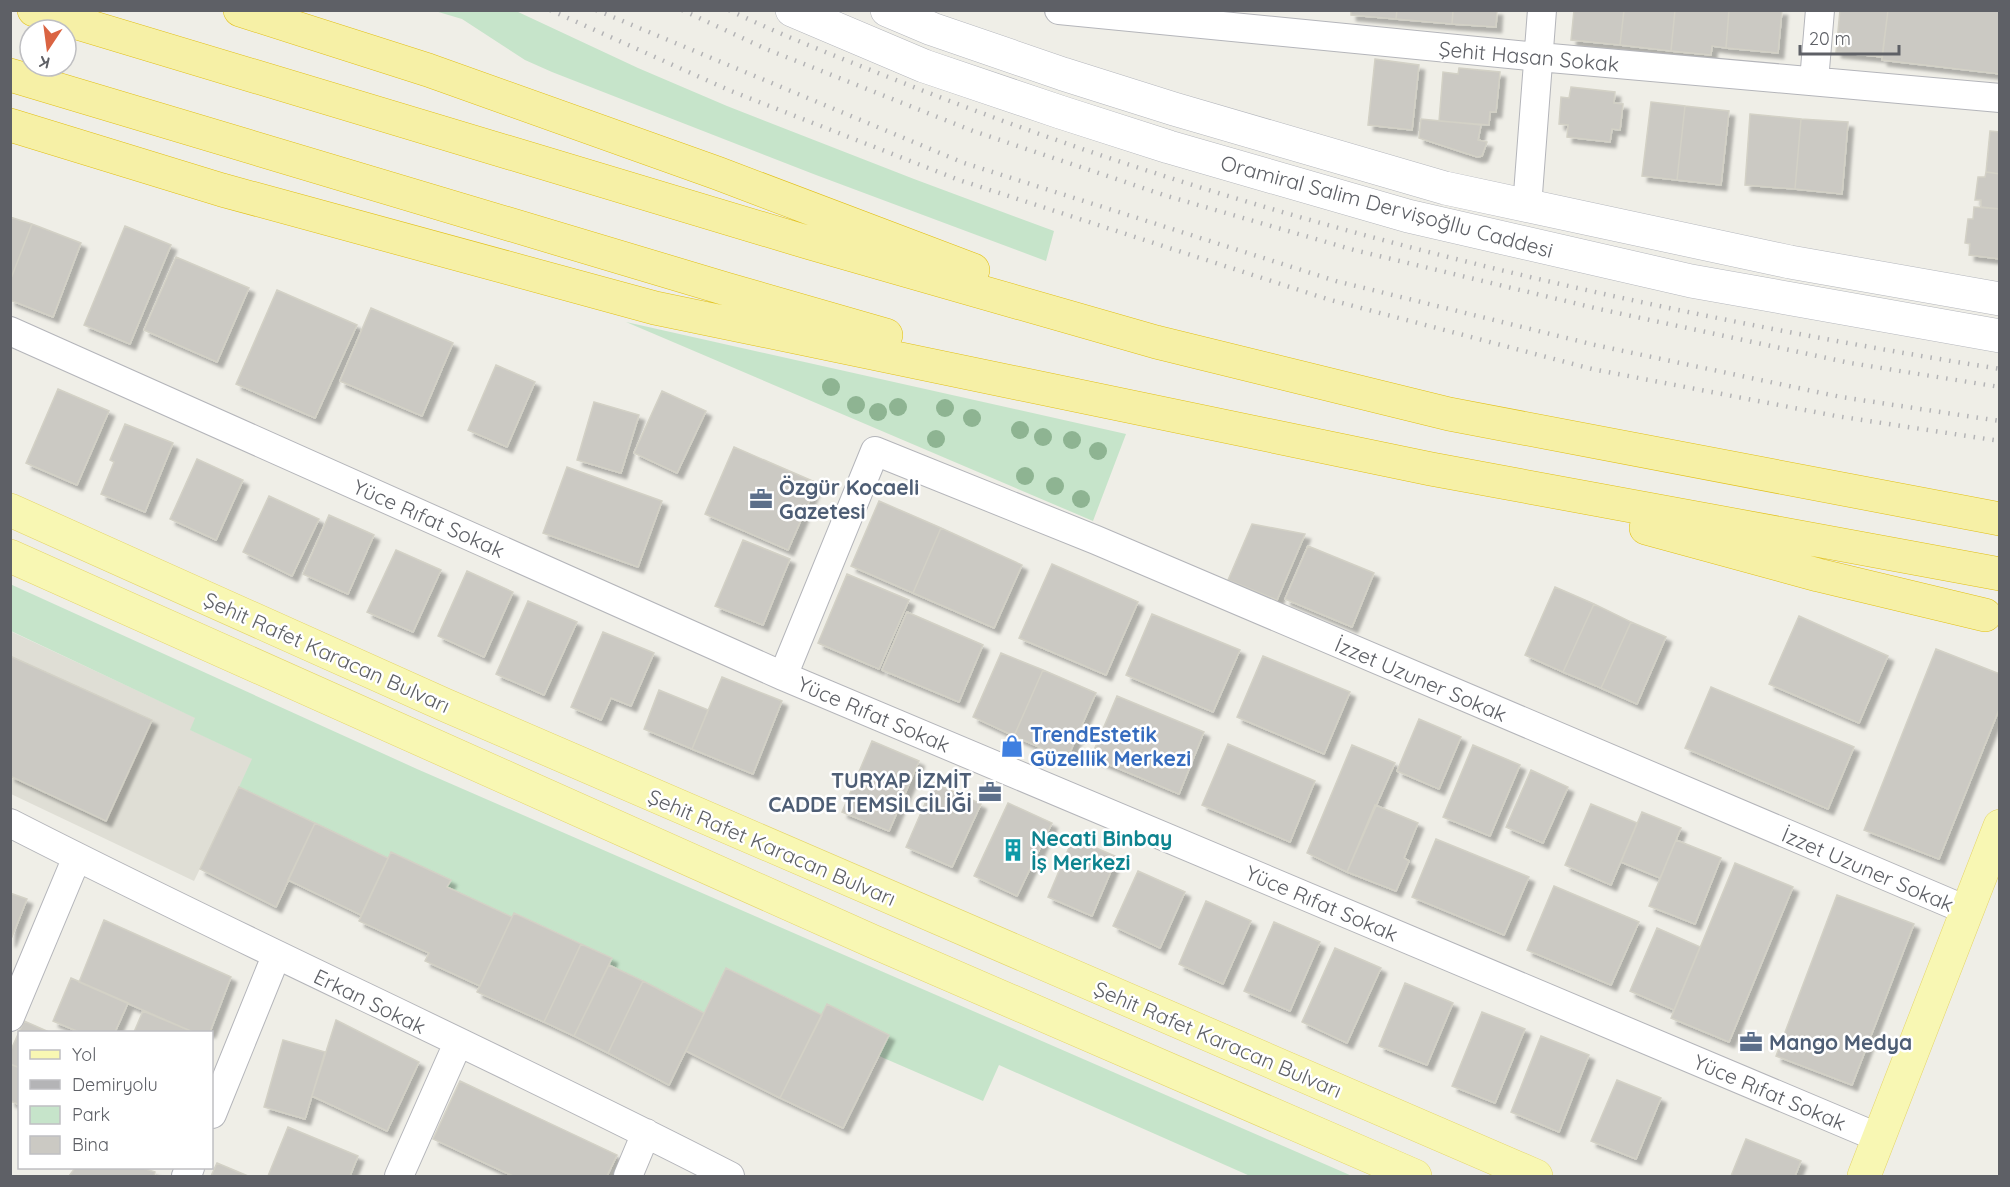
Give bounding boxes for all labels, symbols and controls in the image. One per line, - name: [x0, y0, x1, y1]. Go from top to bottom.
- north arrow: [18, 18, 78, 78]
- scale bar: [1800, 18, 1899, 56]
- text: 20 m: [1809, 27, 1851, 50]
- street label: Şehit Hasan Sokak: [1438, 35, 1620, 77]
- text: K: [37, 52, 52, 74]
- street label: Oramiral Salim Dervişoğllu Caddesi: [1218, 149, 1556, 263]
- street label: Yüce Rıfat Sokak: [349, 473, 509, 563]
- place label: Özgür Kocaeli Gazetesi: [779, 474, 919, 524]
- office icon: Özgür Kocaeli Gazetesi: [748, 486, 774, 512]
- street label: Şehit Rafet Karacan Bulvarı: [200, 586, 454, 718]
- street label: İzzet Uzuner Sokak: [1331, 631, 1511, 727]
- street label: Yüce Rıfat Sokak: [794, 670, 954, 758]
- place label: TrendEstetik Güzellik Merkezi: [1030, 721, 1191, 771]
- shop icon: TrendEstetik Güzellik Merkezi: [999, 733, 1025, 759]
- place label: TURYAP İZMİT CADDE TEMSİLCİLİĞİ: [768, 767, 972, 817]
- office icon: TURYAP İZMİT CADDE TEMSİLCİLİĞİ: [977, 779, 1003, 805]
- street label: Şehit Rafet Karacan Bulvarı: [644, 783, 900, 911]
- street label: İzzet Uzuner Sokak: [1778, 821, 1958, 917]
- place label: Necati Binbay İş Merkezi: [1031, 825, 1172, 875]
- building icon: Necati Binbay İş Merkezi: [1000, 837, 1026, 863]
- street label: Yüce Rıfat Sokak: [1242, 859, 1402, 947]
- street label: Erkan Sokak: [310, 963, 430, 1039]
- street label: Şehit Rafet Karacan Bulvarı: [1090, 975, 1346, 1103]
- office icon: Mango Medya: [1738, 1029, 1764, 1055]
- place label: Mango Medya: [1769, 1029, 1912, 1055]
- legend: [18, 1031, 213, 1169]
- text: Yol: [72, 1043, 96, 1066]
- street label: Yüce Rıfat Sokak: [1690, 1048, 1850, 1136]
- text: Demiryolu: [72, 1073, 158, 1096]
- text: Park: [72, 1103, 110, 1126]
- text: Bina: [72, 1133, 109, 1156]

